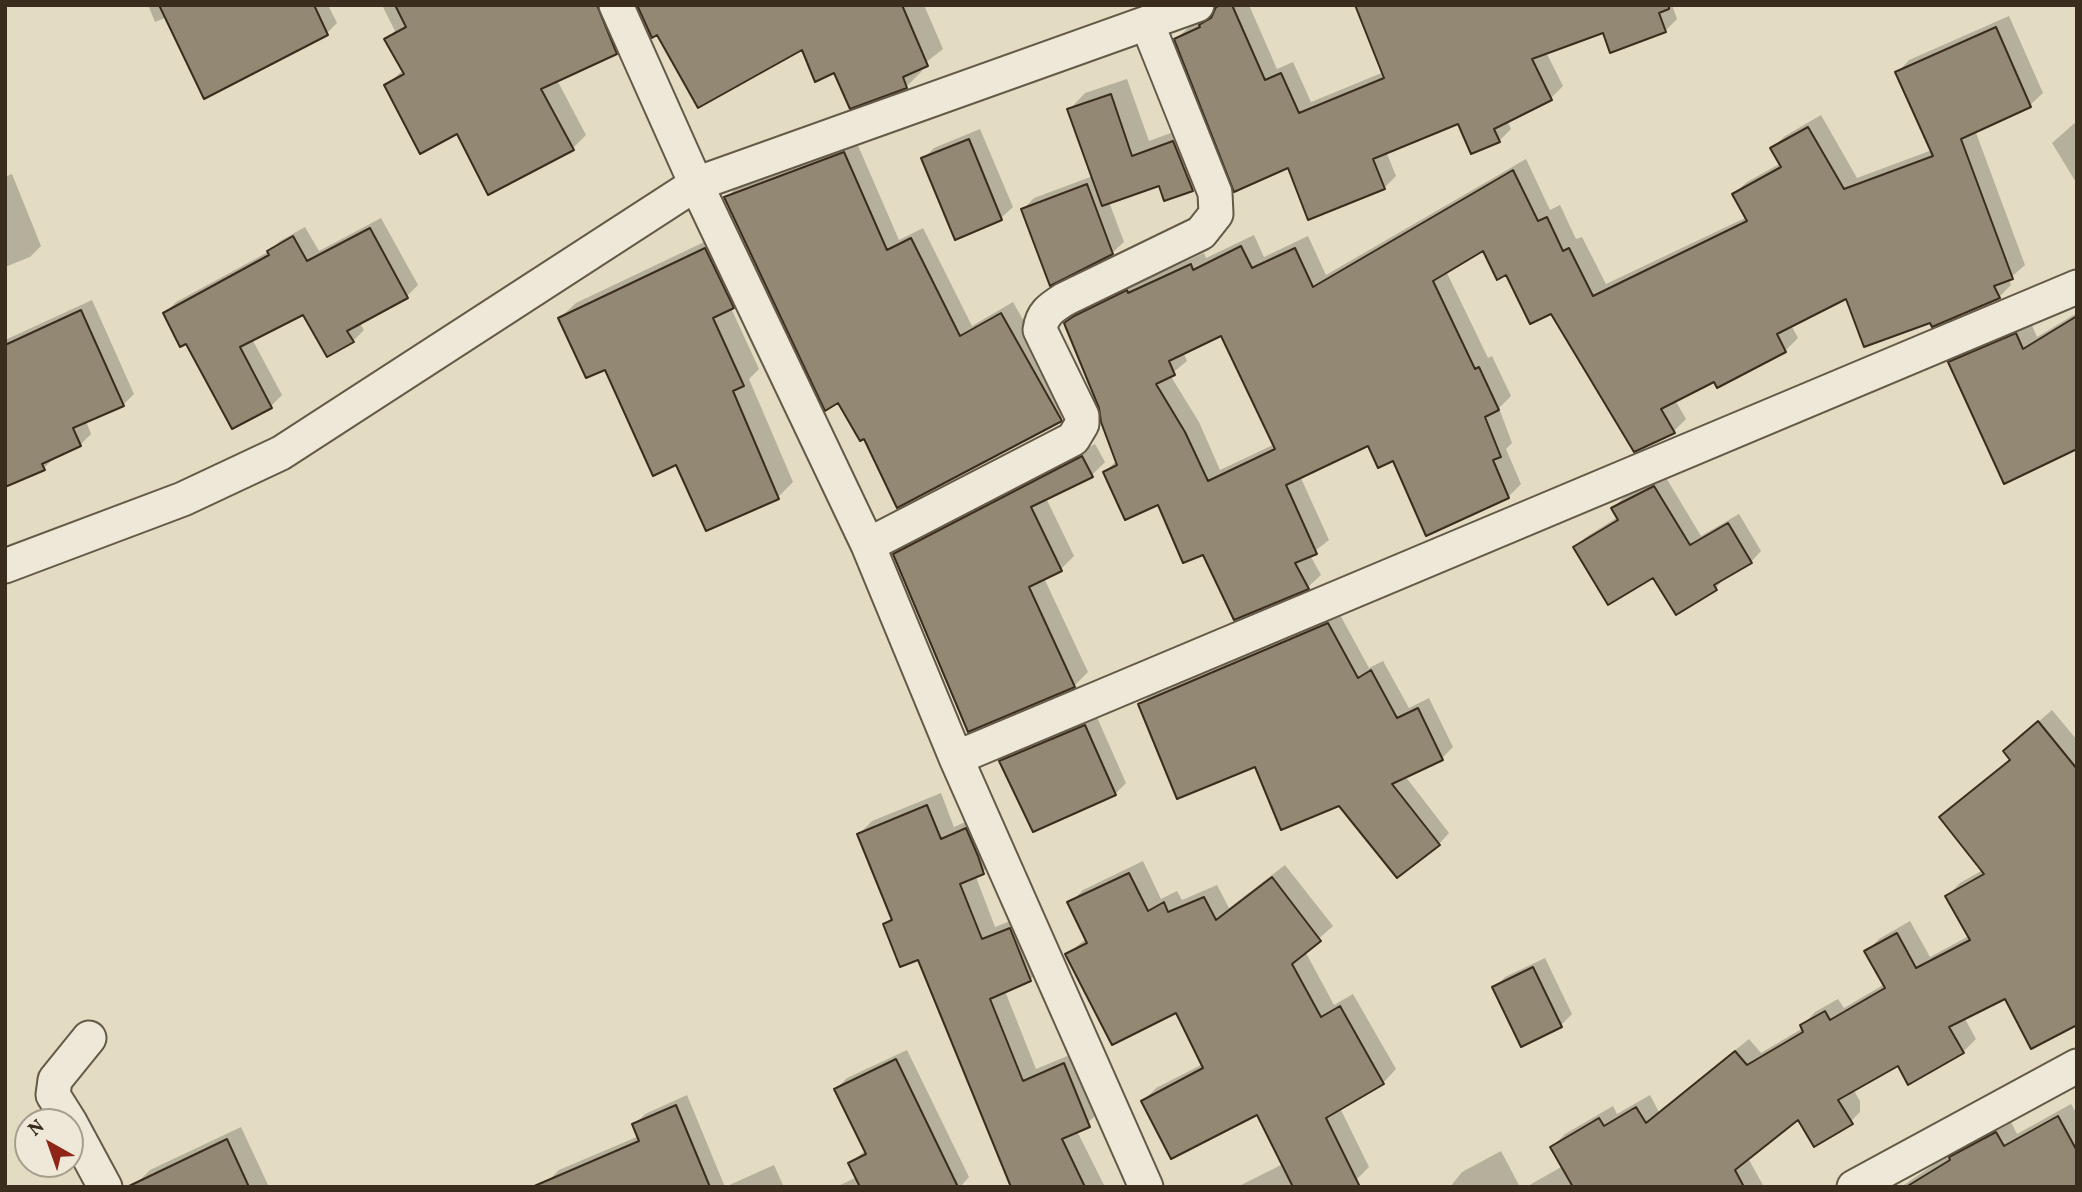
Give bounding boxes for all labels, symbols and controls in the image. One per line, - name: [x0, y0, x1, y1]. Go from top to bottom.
- north arrow: [14, 1108, 84, 1178]
- text: N: [23, 1114, 50, 1143]

